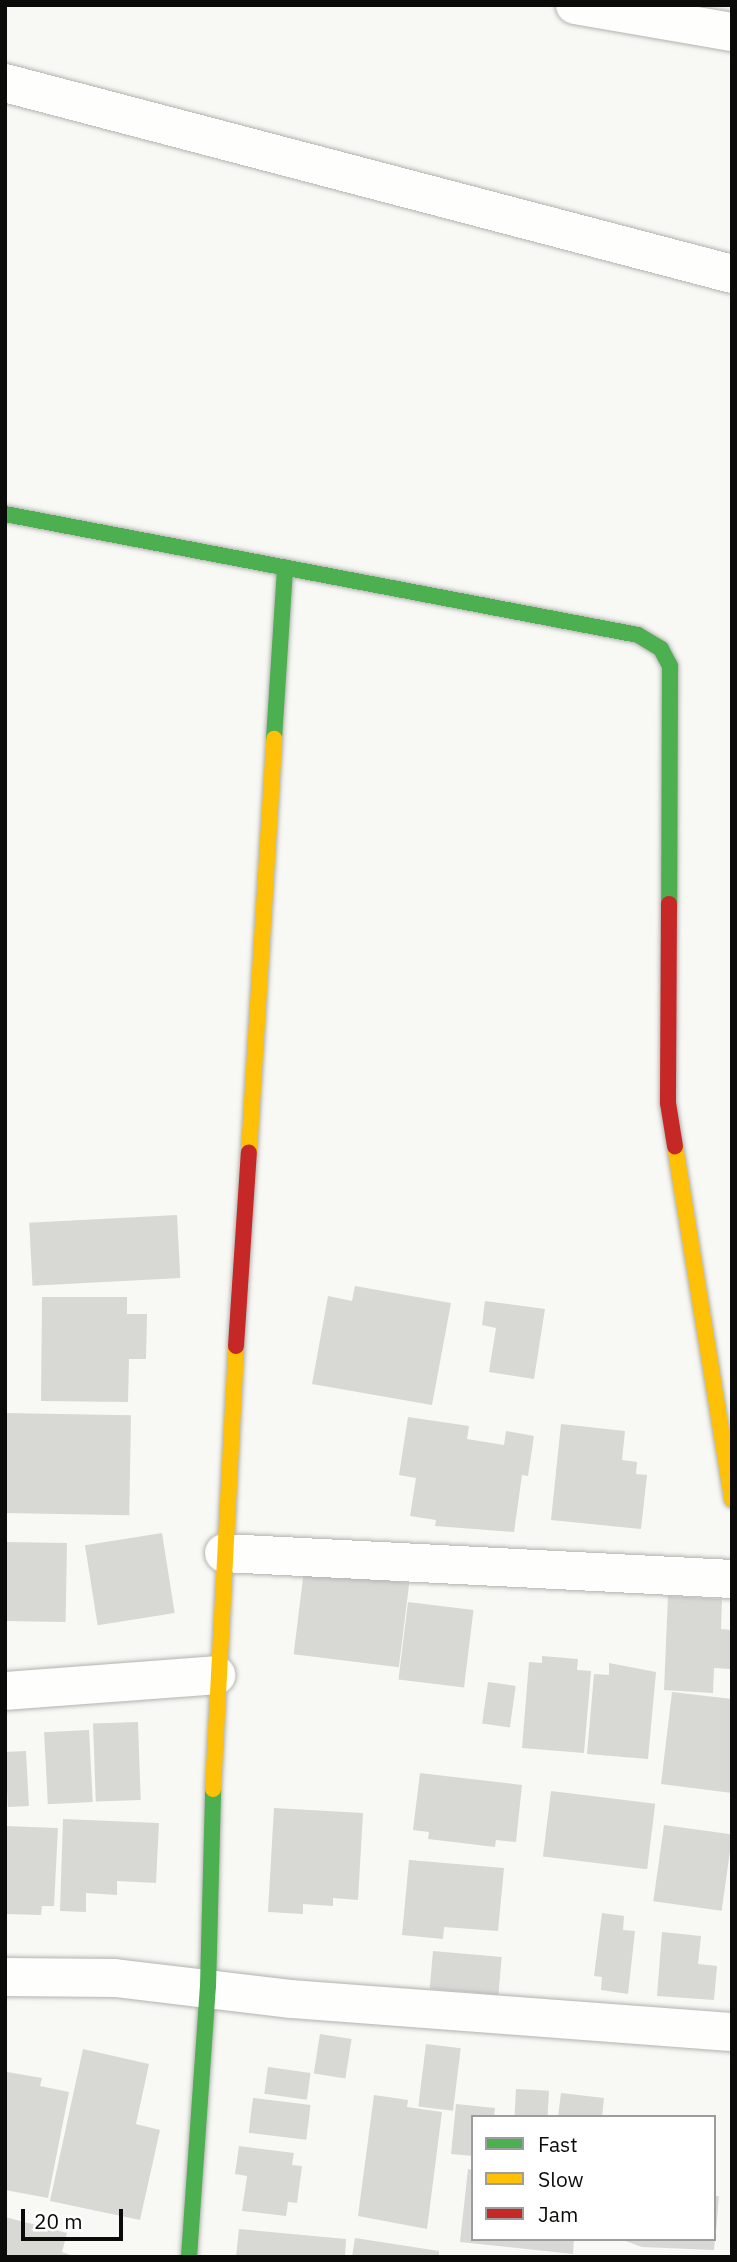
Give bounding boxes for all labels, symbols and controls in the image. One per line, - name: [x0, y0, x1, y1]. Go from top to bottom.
- legend: [471, 2115, 716, 2241]
- text: Fast: [538, 2130, 578, 2158]
- text: Slow: [538, 2165, 584, 2193]
- scale bar: [24, 2196, 126, 2240]
- text: Jam: [538, 2200, 578, 2228]
- text: 20 m: [34, 2207, 83, 2235]

